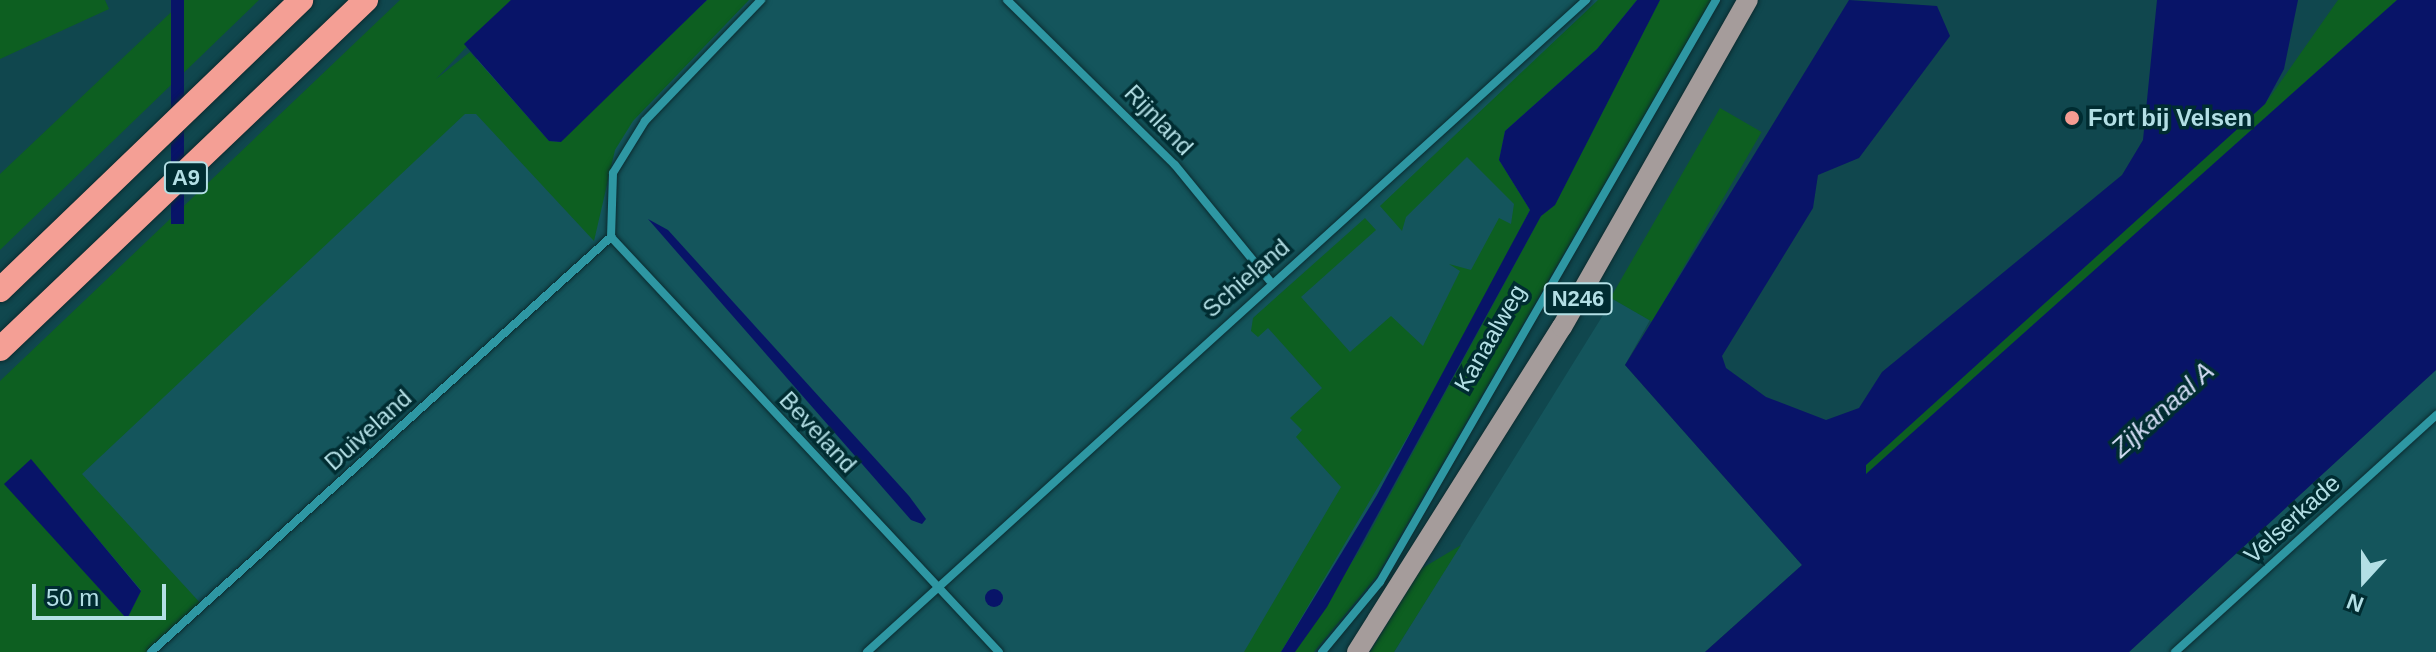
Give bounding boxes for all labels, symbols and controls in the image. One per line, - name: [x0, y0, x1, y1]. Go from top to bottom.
- street label: Rijnland: [1119, 79, 1199, 161]
- place label: Fort bij Velsen: [2088, 104, 2252, 132]
- marker: Fort bij Velsen: [2063, 109, 2081, 127]
- road number: A9: [162, 160, 210, 196]
- street label: Schieland: [1197, 233, 1295, 323]
- street label: Kanaalweg: [1448, 279, 1532, 397]
- road number: N246: [1542, 281, 1614, 317]
- water label: Zijkanaal A: [2105, 355, 2221, 465]
- street label: Duiveland: [319, 384, 417, 476]
- street label: Beveland: [773, 386, 863, 478]
- street label: Velserkade: [2238, 469, 2346, 569]
- north arrow: [2324, 540, 2404, 620]
- scale bar: [36, 568, 170, 618]
- text: 50 m: [46, 584, 99, 611]
- text: N: [2343, 588, 2367, 617]

